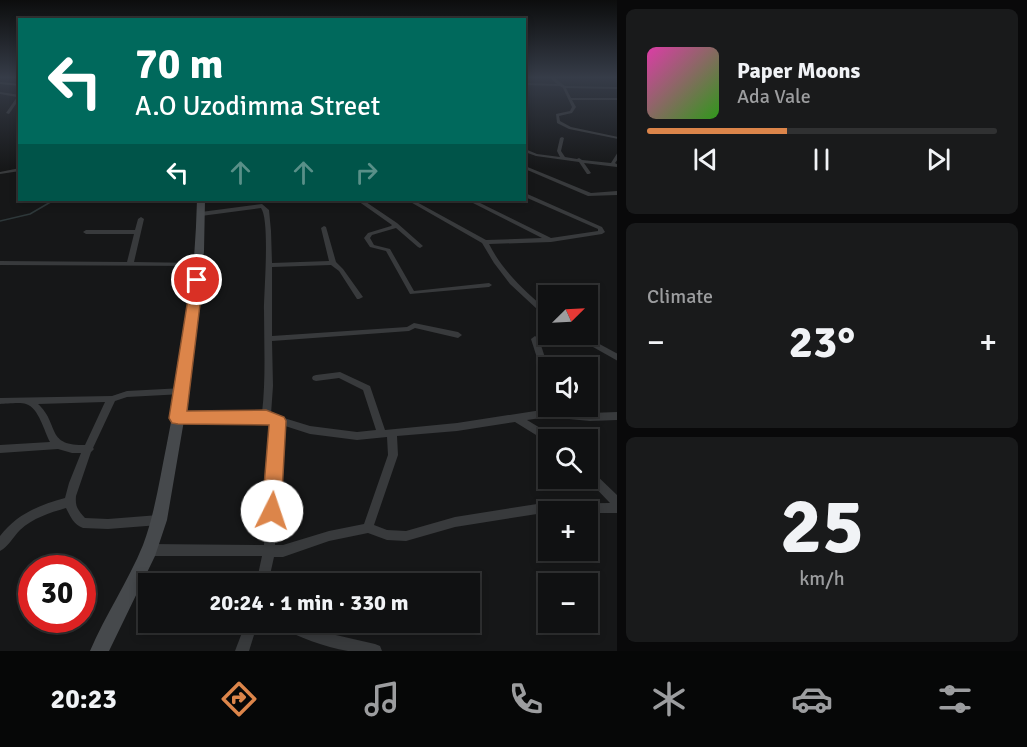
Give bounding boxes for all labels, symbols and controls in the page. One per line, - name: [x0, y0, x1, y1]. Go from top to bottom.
- text: 70 m: [135, 39, 224, 90]
- icon: left: [36, 42, 114, 120]
- text: Paper Moons: [737, 57, 860, 84]
- text: Ada Vale: [737, 84, 811, 109]
- text: A.O Uzodimma Street: [135, 90, 380, 123]
- icon: previous: [689, 143, 722, 176]
- icon: pause: [805, 143, 838, 176]
- icon: next: [922, 143, 955, 176]
- icon: left: [161, 156, 194, 189]
- icon: ahead: [224, 156, 257, 189]
- icon: ahead: [287, 156, 320, 189]
- icon: right: [350, 156, 383, 189]
- pin: [171, 254, 222, 305]
- icon: arrive: [180, 263, 213, 296]
- text: Climate: [647, 284, 713, 309]
- north arrow: [538, 285, 598, 345]
- map controls: [538, 285, 598, 633]
- text: 23°: [789, 315, 855, 370]
- text: −: [647, 322, 665, 363]
- text: +: [979, 322, 997, 363]
- button: sound: [538, 357, 598, 417]
- button: search: [538, 429, 598, 489]
- position arrow: [240, 479, 304, 543]
- text: 25: [780, 479, 864, 575]
- button: +: [538, 501, 598, 561]
- speed limit sign: 30: [18, 555, 96, 633]
- text: km/h: [799, 566, 845, 591]
- button: −: [538, 573, 598, 633]
- text: 20:24 · 1 min · 330 m: [209, 589, 409, 616]
- icon: directions: [218, 678, 260, 720]
- icon: music: [361, 678, 403, 720]
- icon: phone: [505, 678, 547, 720]
- icon: climate: [648, 678, 690, 720]
- icon: car: [791, 678, 833, 720]
- icon: filters: [934, 678, 976, 720]
- text: 20:23: [51, 683, 117, 716]

